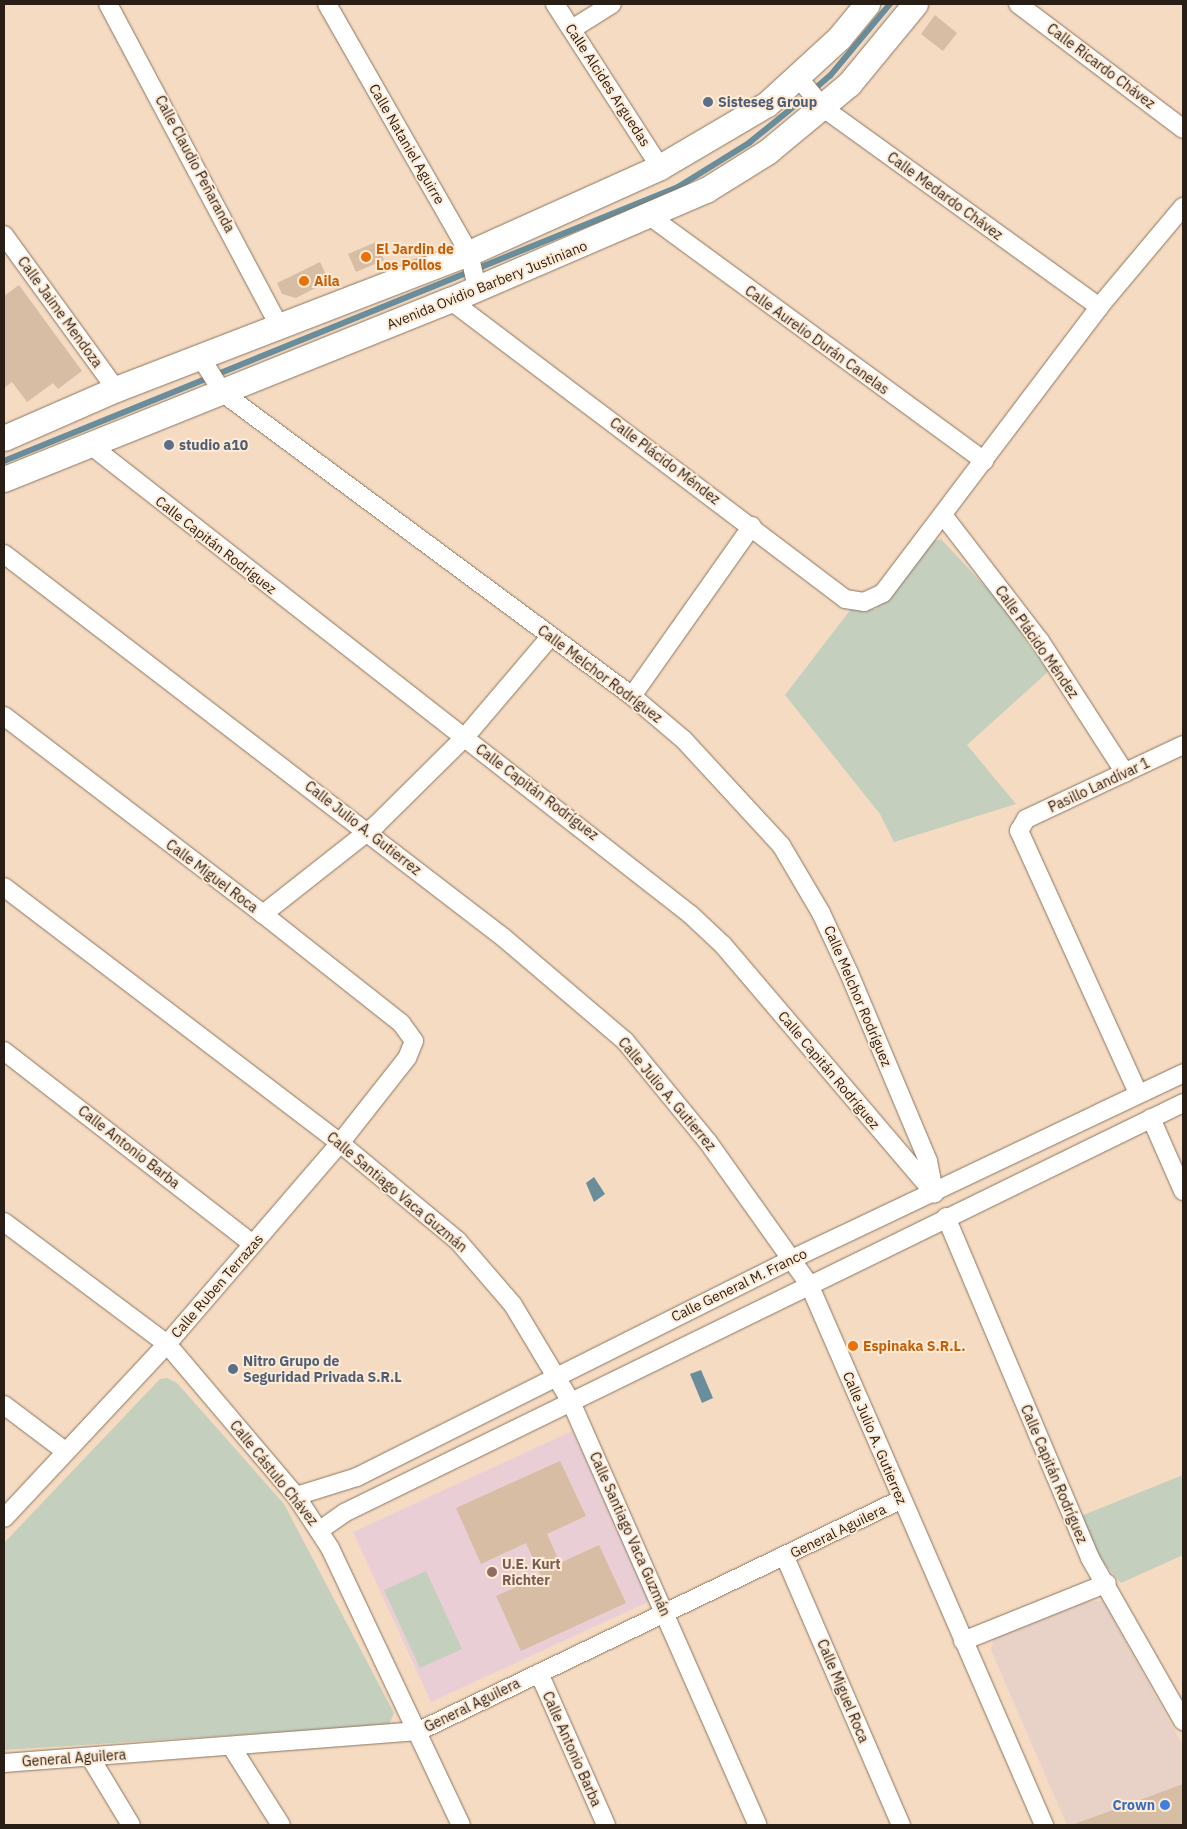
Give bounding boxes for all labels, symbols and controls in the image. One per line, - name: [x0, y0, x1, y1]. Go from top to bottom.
- street label: Calle Alcides Arguedas: [562, 20, 654, 150]
- street label: Calle Ricardo Chávez: [1044, 20, 1158, 112]
- street label: Calle Nataniel Aguirre: [366, 81, 448, 207]
- street label: Calle Claudio Peñaranda: [152, 93, 238, 235]
- place label: Sisteseg Group: [718, 94, 817, 110]
- marker: Sisteseg Group: [702, 96, 714, 108]
- street label: Calle Medardo Chávez: [884, 148, 1006, 244]
- street label: Avenida Ovidio Barbery Justiniano: [384, 237, 590, 333]
- place label: El Jardin de Los Pollos: [376, 241, 454, 274]
- marker: El Jardin de Los Pollos: [360, 251, 372, 263]
- street label: Calle Jaime Mendoza: [14, 253, 106, 371]
- place label: Aila: [314, 273, 340, 289]
- marker: Aila: [298, 275, 310, 287]
- street label: Calle Aurelio Durán Canelas: [742, 282, 892, 398]
- street label: Calle Plácido Méndez: [607, 414, 723, 508]
- place label: studio a10: [179, 437, 248, 453]
- marker: studio a10: [163, 439, 175, 451]
- street label: Calle Capitán Rodríguez: [152, 493, 280, 597]
- street label: Calle Plácido Méndez: [992, 582, 1082, 702]
- street label: Calle Melchor Rodríguez: [534, 622, 666, 726]
- street label: Calle Capitán Rodríguez: [472, 740, 602, 844]
- street label: Pasillo Landívar 1: [1046, 754, 1152, 816]
- street label: Calle Julio A. Gutierrez: [302, 777, 424, 879]
- street label: Calle Miguel Roca: [163, 836, 261, 916]
- street label: Calle Melchor Rodríguez: [821, 923, 895, 1069]
- street label: Calle Capitán Rodríguez: [775, 1008, 883, 1132]
- street label: Calle Julio A. Gutierrez: [615, 1034, 719, 1154]
- street label: Calle Antonio Barba: [75, 1102, 183, 1192]
- street label: Calle Santiago Vaca Guzmán: [323, 1128, 471, 1256]
- street label: Calle Ruben Terrazas: [167, 1231, 267, 1341]
- street label: Calle General M. Franco: [668, 1245, 810, 1325]
- place label: Espinaka S.R.L.: [863, 1338, 966, 1354]
- marker: Espinaka S.R.L.: [847, 1340, 859, 1352]
- place label: Nitro Grupo de Seguridad Privada S.R.L: [243, 1353, 402, 1385]
- marker: Nitro Grupo de Seguridad Privada S.R.L: [227, 1363, 239, 1375]
- street label: Calle Julio A. Gutierrez: [839, 1369, 911, 1507]
- street label: Calle Capitán Rodríguez: [1017, 1402, 1091, 1546]
- street label: Calle Cástulo Chávez: [226, 1417, 322, 1529]
- street label: Calle Santiago Vaca Guzmán: [586, 1449, 674, 1619]
- street label: General Aguilera: [787, 1501, 889, 1561]
- place label: U.E. Kurt Richter: [502, 1556, 561, 1588]
- marker: U.E. Kurt Richter: [486, 1566, 498, 1578]
- street label: Calle Miguel Roca: [814, 1637, 872, 1745]
- street label: General Aguilera: [421, 1675, 523, 1735]
- street label: Calle Antonio Barba: [539, 1689, 605, 1809]
- street label: General Aguilera: [21, 1746, 127, 1770]
- place label: Crown: [1112, 1797, 1155, 1813]
- marker: Crown: [1159, 1799, 1171, 1811]

